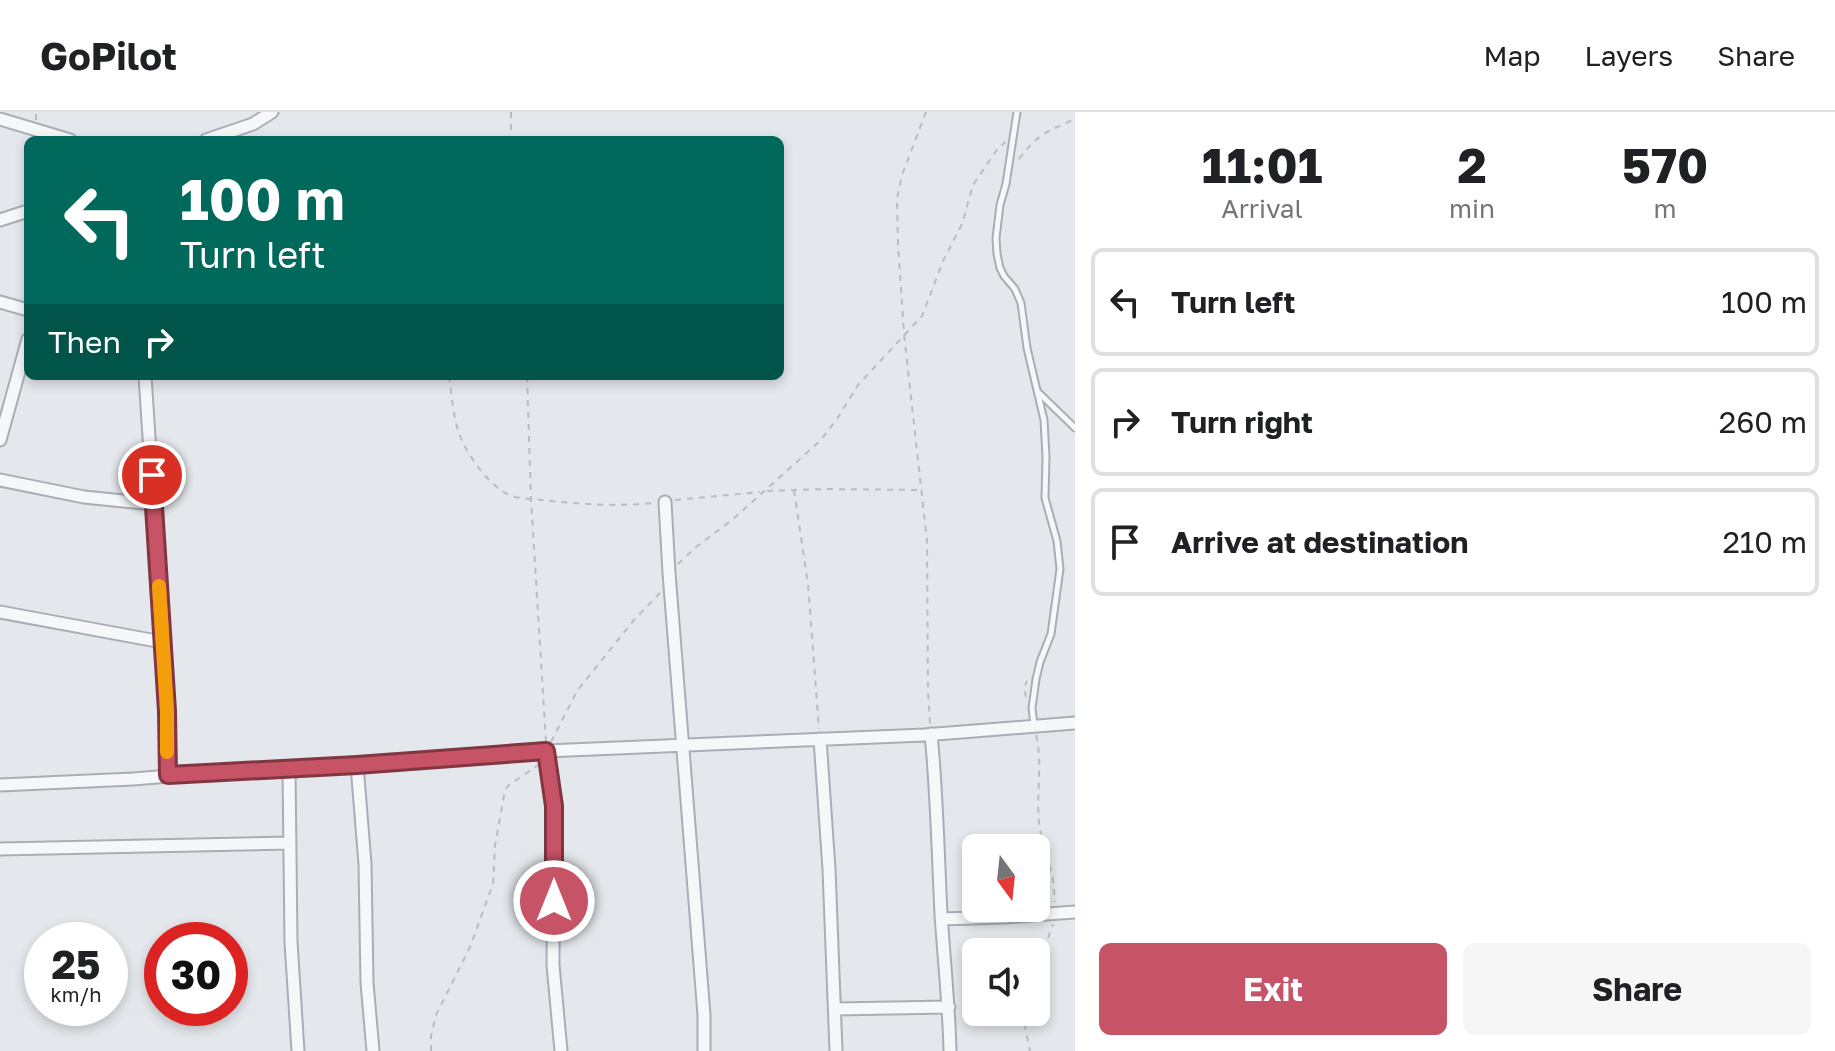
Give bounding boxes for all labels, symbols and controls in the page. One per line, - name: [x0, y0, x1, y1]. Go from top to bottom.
- text: GoPilot: [40, 33, 177, 78]
- text: Map: [1483, 39, 1541, 72]
- text: Layers: [1585, 39, 1673, 72]
- text: Share: [1717, 39, 1795, 72]
- text: 11:01: [1202, 136, 1322, 194]
- text: 2: [1457, 136, 1487, 194]
- text: 570: [1622, 136, 1708, 194]
- text: 100 m: [180, 165, 345, 232]
- icon: left: [48, 168, 152, 272]
- text: Arrival: [1221, 193, 1303, 224]
- text: min: [1449, 193, 1495, 224]
- text: m: [1653, 193, 1677, 224]
- text: Turn left: [180, 233, 326, 276]
- icon: left: [1103, 280, 1147, 324]
- text: Turn left: [1171, 284, 1296, 320]
- text: 100 m: [1721, 284, 1807, 320]
- icon: right: [137, 320, 181, 364]
- text: Then: [48, 324, 121, 360]
- icon: right: [1103, 400, 1147, 444]
- text: Turn right: [1171, 404, 1313, 440]
- text: 260 m: [1719, 404, 1807, 440]
- pin: [118, 441, 186, 509]
- icon: arrive: [130, 453, 174, 497]
- icon: arrive: [1103, 520, 1147, 564]
- text: Arrive at destination: [1171, 524, 1468, 560]
- text: 210 m: [1722, 524, 1807, 560]
- north arrow: [962, 834, 1050, 922]
- map controls: [962, 834, 1050, 1026]
- position arrow: [512, 859, 596, 943]
- speed limit sign: 30: [144, 922, 248, 1026]
- button: sound: [962, 938, 1050, 1026]
- text: 25: [52, 940, 100, 988]
- button: Exit: [1099, 943, 1447, 1035]
- button: Share: [1463, 943, 1811, 1035]
- text: km/h: [51, 982, 101, 1006]

